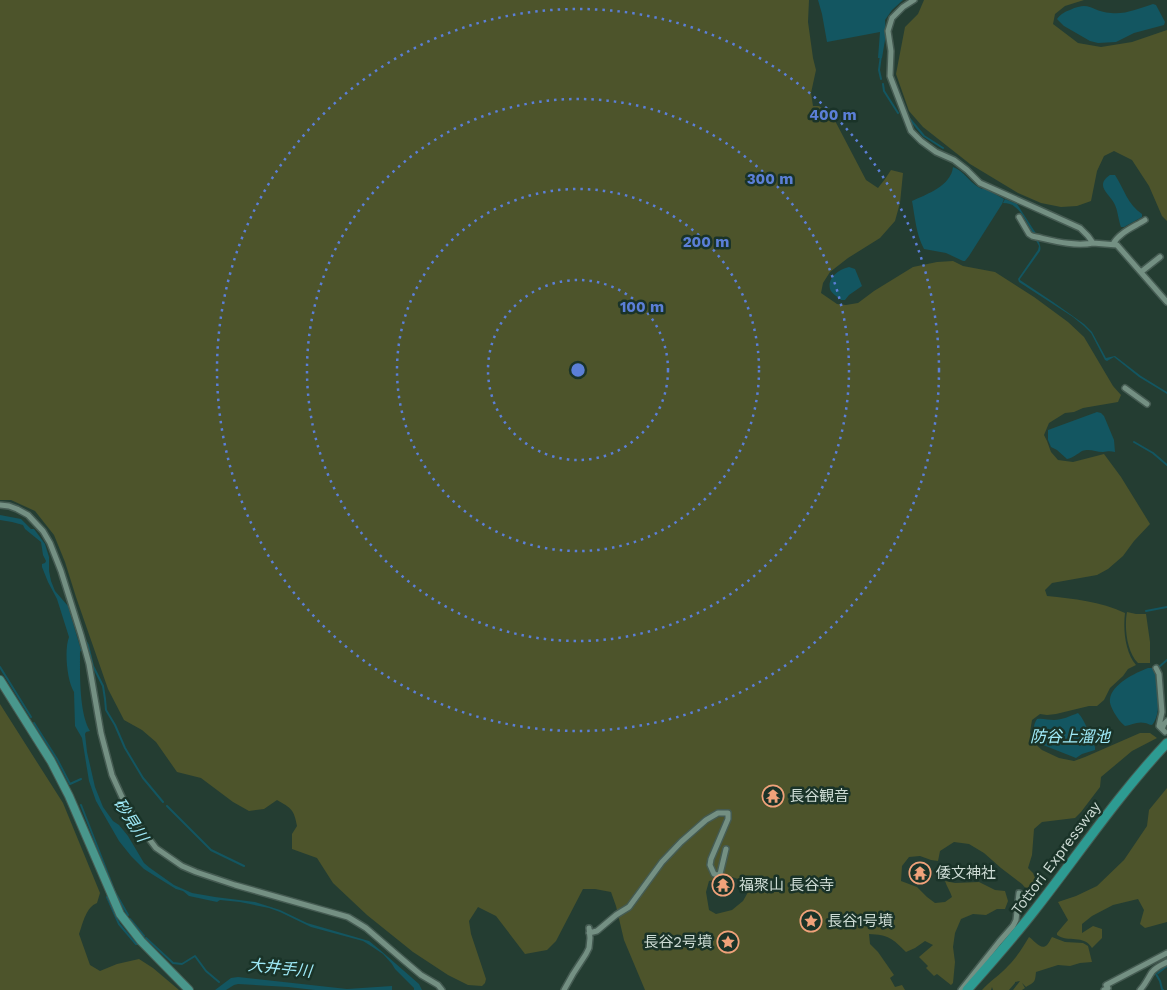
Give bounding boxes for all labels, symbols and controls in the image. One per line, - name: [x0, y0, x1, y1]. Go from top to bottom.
- text: 400 m: [809, 106, 857, 124]
- text: 300 m: [747, 170, 793, 188]
- text: 200 m: [683, 233, 729, 251]
- text: 100 m: [620, 298, 664, 316]
- centre of rings: [569, 361, 587, 379]
- water label: 防谷上溜池: [1030, 727, 1112, 746]
- temple icon: 長谷観音: [761, 784, 785, 808]
- place label: 長谷観音: [789, 787, 849, 805]
- water label: 砂見川: [110, 795, 153, 847]
- street label: Tottori Expressway: [1008, 798, 1105, 918]
- temple icon: 倭文神社: [908, 861, 932, 885]
- place label: 倭文神社: [936, 864, 996, 882]
- temple icon: 福聚山 長谷寺: [711, 873, 735, 897]
- place label: 福聚山 長谷寺: [739, 876, 834, 894]
- place icon: 長谷1号墳: [799, 909, 823, 933]
- place label: 長谷1号墳: [827, 912, 893, 930]
- place icon: 長谷2号墳: [716, 930, 740, 954]
- place label: 長谷2号墳: [643, 933, 712, 951]
- water label: 大井手川: [247, 955, 315, 981]

